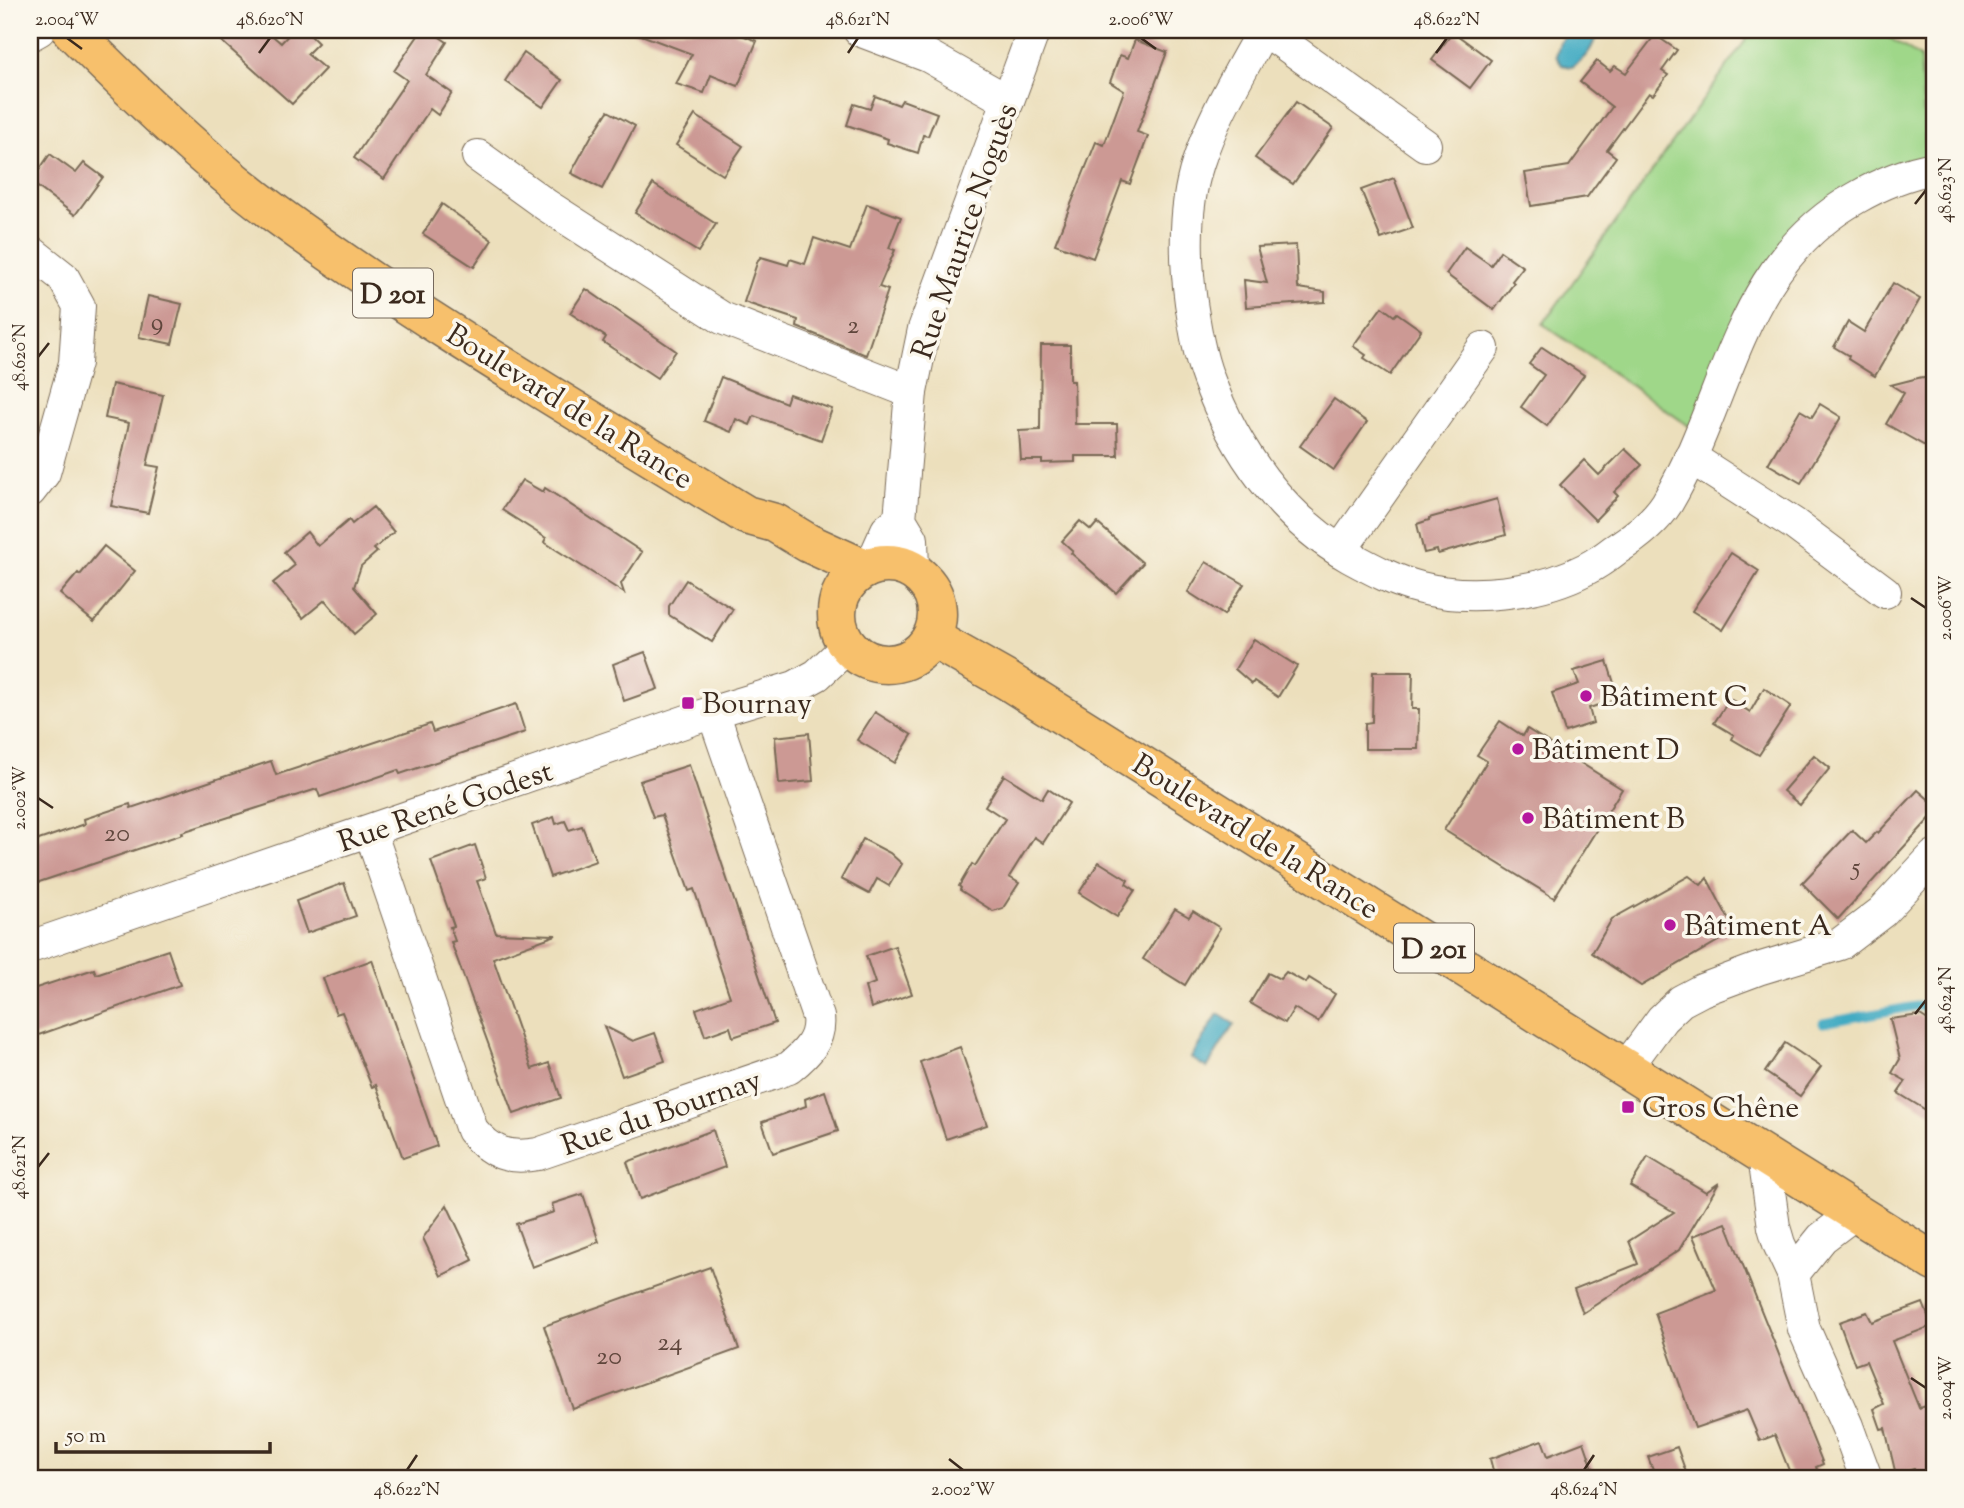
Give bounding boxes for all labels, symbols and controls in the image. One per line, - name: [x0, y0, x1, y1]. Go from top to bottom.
- text: 2.004°W: [35, 8, 99, 34]
- text: 48.620°N: [236, 8, 304, 34]
- text: 48.621°N: [826, 8, 890, 34]
- text: 2.006°W: [1108, 8, 1174, 34]
- text: 48.622°N: [1414, 8, 1480, 34]
- street label: Rue Maurice Noguès: [902, 98, 1030, 365]
- text: 48.623°N: [1934, 157, 1960, 223]
- road number: D 201: [353, 268, 433, 318]
- house number: 9: [151, 305, 163, 342]
- house number: 2: [847, 308, 859, 345]
- street label: Boulevard de la Rance: [437, 315, 700, 502]
- text: 48.620°N: [8, 323, 34, 391]
- text: 2.006°W: [1934, 575, 1960, 641]
- place label: Bâtiment C: [1600, 677, 1748, 720]
- place label: Bournay: [702, 684, 812, 727]
- marker: Bâtiment C: [1578, 688, 1594, 704]
- marker: Bournay: [680, 695, 696, 711]
- place label: Bâtiment D: [1532, 730, 1680, 773]
- marker: Bâtiment D: [1510, 741, 1526, 757]
- street label: Boulevard de la Rance: [1123, 745, 1386, 932]
- street label: Rue René Godest: [333, 752, 559, 865]
- text: 2.002°W: [8, 766, 34, 830]
- place label: Bâtiment B: [1542, 799, 1685, 842]
- marker: Bâtiment B: [1520, 810, 1536, 826]
- house number: 20: [104, 816, 130, 853]
- house number: 5: [1850, 850, 1861, 887]
- place label: Bâtiment A: [1684, 906, 1832, 949]
- marker: Bâtiment A: [1662, 917, 1678, 933]
- road number: D 201: [1394, 923, 1474, 972]
- text: 48.624°N: [1934, 966, 1960, 1034]
- street label: Rue du Bournay: [556, 1060, 767, 1169]
- place label: Gros Chêne: [1642, 1088, 1799, 1131]
- marker: Gros Chêne: [1620, 1099, 1636, 1115]
- text: 48.621°N: [8, 1135, 34, 1199]
- house number: 24: [657, 1325, 683, 1362]
- house number: 20: [596, 1339, 622, 1376]
- text: 2.004°W: [1934, 1356, 1960, 1420]
- scale bar: [56, 1410, 270, 1454]
- text: 50 m: [65, 1422, 106, 1452]
- text: 48.622°N: [374, 1478, 440, 1504]
- text: 2.002°W: [931, 1478, 995, 1504]
- text: 48.624°N: [1550, 1478, 1618, 1504]

